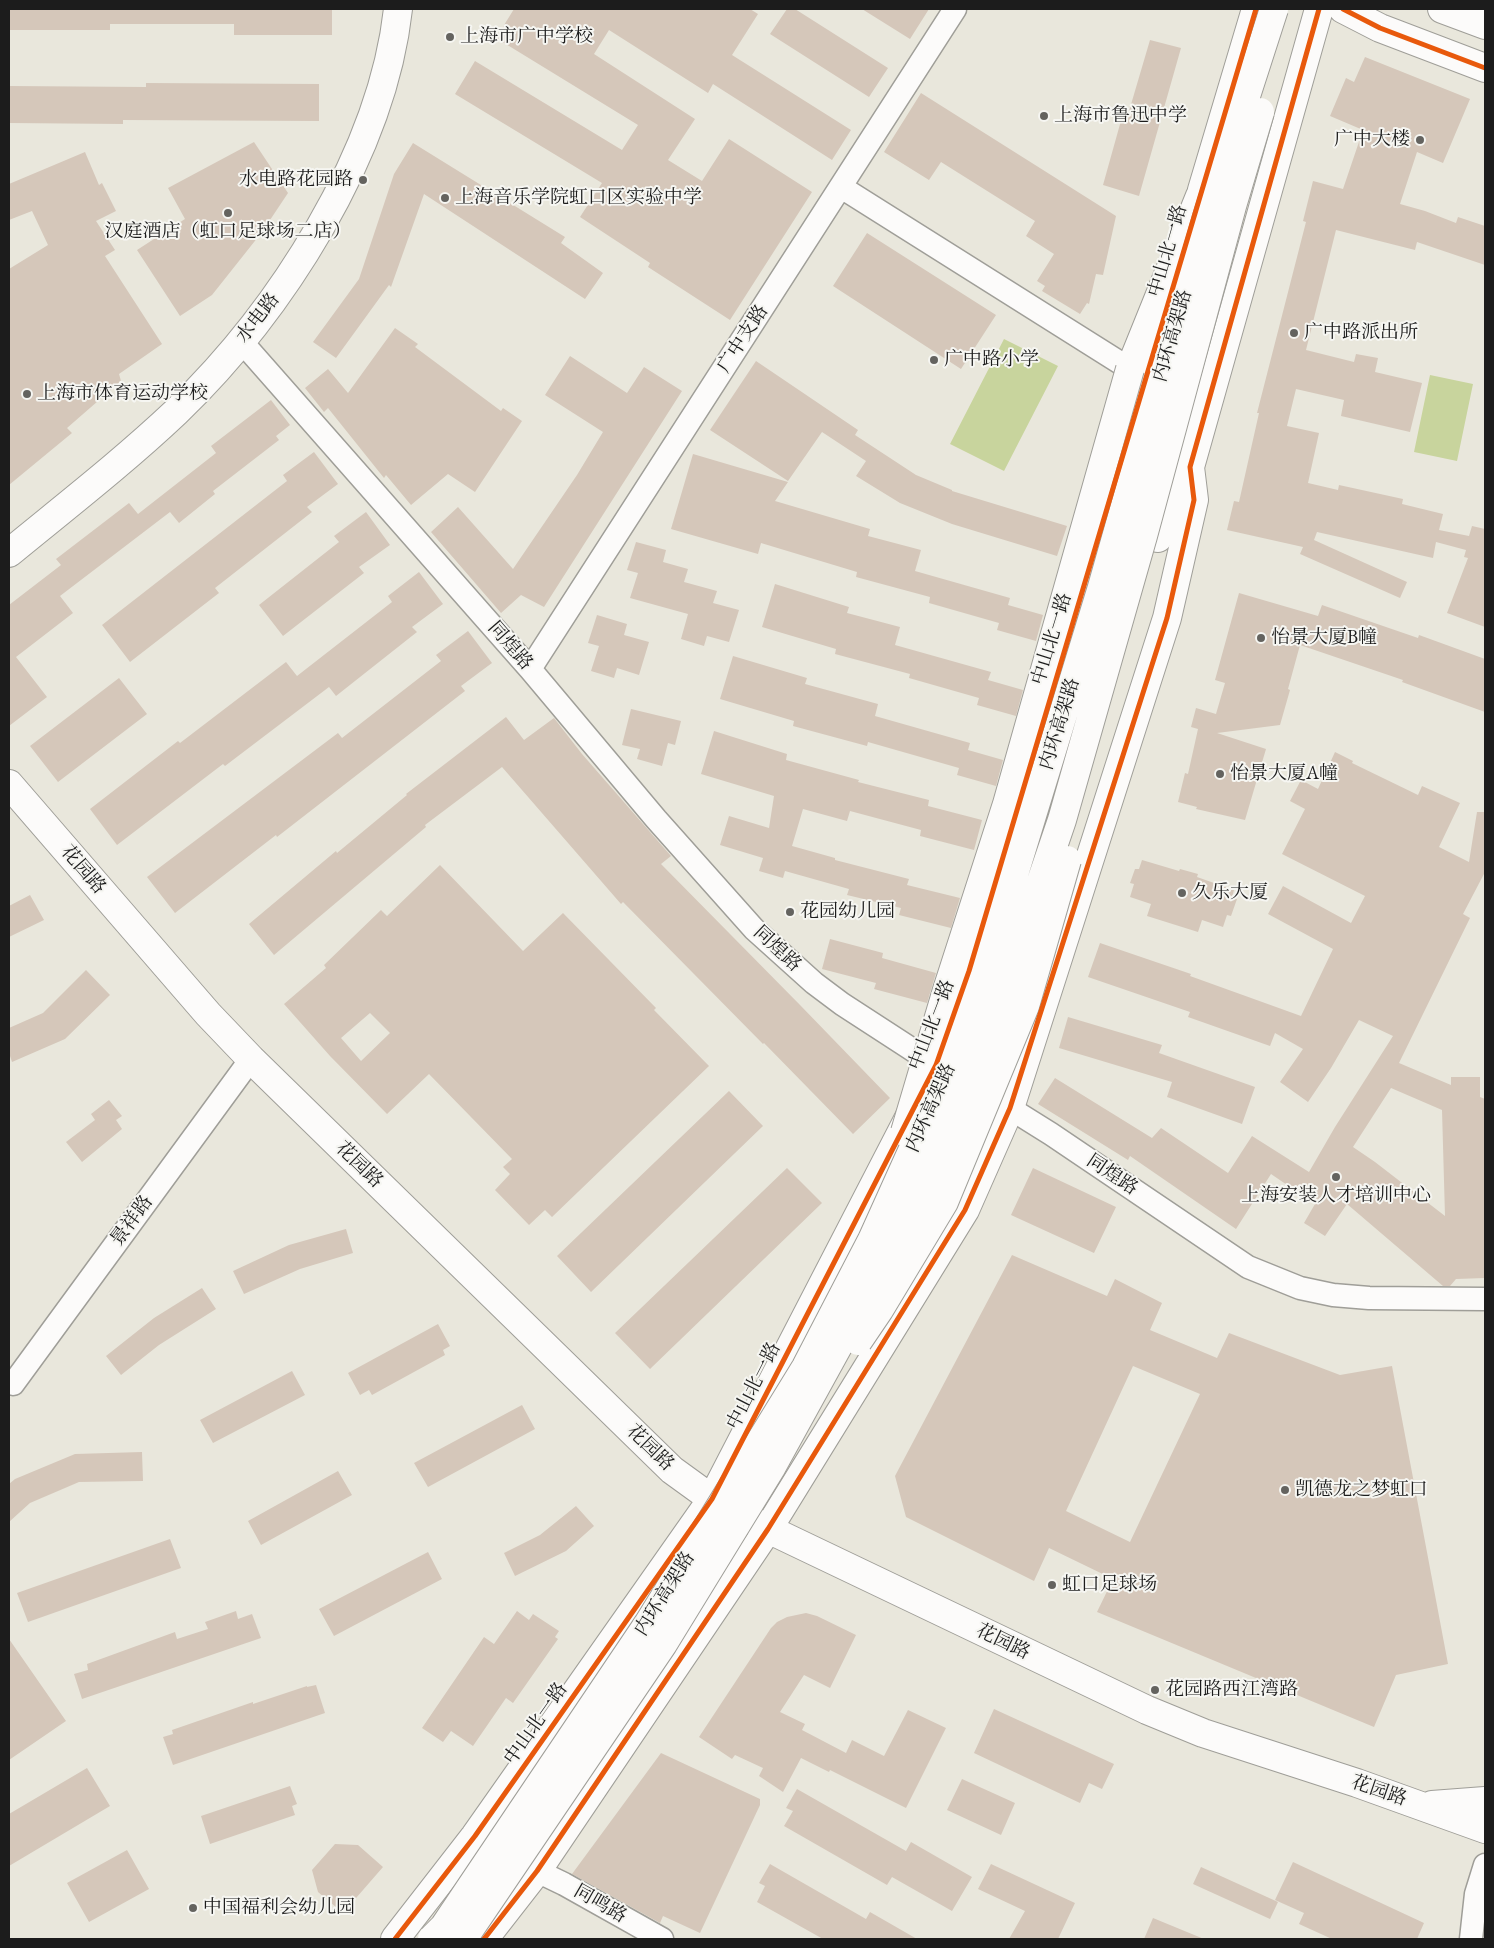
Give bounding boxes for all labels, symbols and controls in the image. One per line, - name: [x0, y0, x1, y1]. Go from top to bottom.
- place label: 上海市广中学校: [460, 26, 593, 48]
- marker: 上海市广中学校: [444, 31, 456, 43]
- place label: 上海市鲁迅中学: [1054, 105, 1187, 127]
- marker: 上海市鲁迅中学: [1038, 110, 1050, 122]
- place label: 广中大楼: [1334, 129, 1410, 151]
- marker: 广中大楼: [1414, 134, 1426, 146]
- place label: 水电路花园路: [239, 169, 353, 191]
- marker: 水电路花园路: [357, 174, 369, 186]
- place label: 上海音乐学院虹口区实验中学: [455, 187, 702, 209]
- marker: 上海音乐学院虹口区实验中学: [439, 192, 451, 204]
- street label: 中山北一路: [1144, 202, 1192, 300]
- marker: 汉庭酒店（虹口足球场二店）: [222, 207, 234, 219]
- place label: 汉庭酒店（虹口足球场二店）: [105, 221, 351, 243]
- street label: 内环高架路: [1149, 287, 1197, 385]
- street label: 水电路: [231, 289, 285, 347]
- street label: 广中支路: [713, 301, 773, 377]
- place label: 广中路派出所: [1304, 322, 1418, 344]
- marker: 广中路派出所: [1288, 327, 1300, 339]
- place label: 广中路小学: [944, 349, 1039, 371]
- marker: 广中路小学: [928, 354, 940, 366]
- place label: 上海市体育运动学校: [37, 383, 208, 405]
- marker: 上海市体育运动学校: [21, 388, 33, 400]
- street label: 中山北一路: [1027, 590, 1077, 688]
- street label: 同煌路: [483, 617, 537, 675]
- place label: 怡景大厦B幢: [1271, 627, 1377, 649]
- marker: 怡景大厦B幢: [1255, 632, 1267, 644]
- street label: 内环高架路: [1035, 675, 1085, 773]
- place label: 怡景大厦A幢: [1230, 763, 1338, 785]
- marker: 怡景大厦A幢: [1214, 768, 1226, 780]
- street label: 花园路: [56, 841, 110, 899]
- place label: 久乐大厦: [1192, 882, 1268, 904]
- marker: 久乐大厦: [1176, 887, 1188, 899]
- place label: 花园幼儿园: [800, 901, 895, 923]
- marker: 花园幼儿园: [784, 906, 796, 918]
- street label: 同煌路: [748, 921, 806, 977]
- street label: 中山北一路: [904, 977, 960, 1073]
- street label: 内环高架路: [901, 1060, 961, 1156]
- street label: 花园路: [331, 1137, 387, 1193]
- street label: 同煌路: [1082, 1150, 1142, 1200]
- marker: 上海安装人才培训中心: [1330, 1171, 1342, 1183]
- place label: 上海安装人才培训中心: [1241, 1185, 1431, 1207]
- street label: 景祥路: [106, 1191, 158, 1251]
- street label: 中山北一路: [722, 1339, 786, 1433]
- street label: 花园路: [622, 1420, 678, 1476]
- place label: 凯德龙之梦虹口: [1295, 1479, 1428, 1501]
- marker: 凯德龙之梦虹口: [1279, 1484, 1291, 1496]
- street label: 内环高架路: [630, 1548, 700, 1640]
- place label: 虹口足球场: [1062, 1574, 1157, 1596]
- marker: 虹口足球场: [1046, 1579, 1058, 1591]
- street label: 花园路: [972, 1619, 1034, 1665]
- street label: 中山北一路: [499, 1679, 573, 1769]
- place label: 花园路西江湾路: [1165, 1679, 1298, 1701]
- marker: 花园路西江湾路: [1149, 1684, 1161, 1696]
- street label: 花园路: [1348, 1771, 1410, 1811]
- street label: 同鸣路: [570, 1880, 630, 1928]
- place label: 中国福利会幼儿园: [203, 1897, 355, 1919]
- marker: 中国福利会幼儿园: [187, 1902, 199, 1914]

